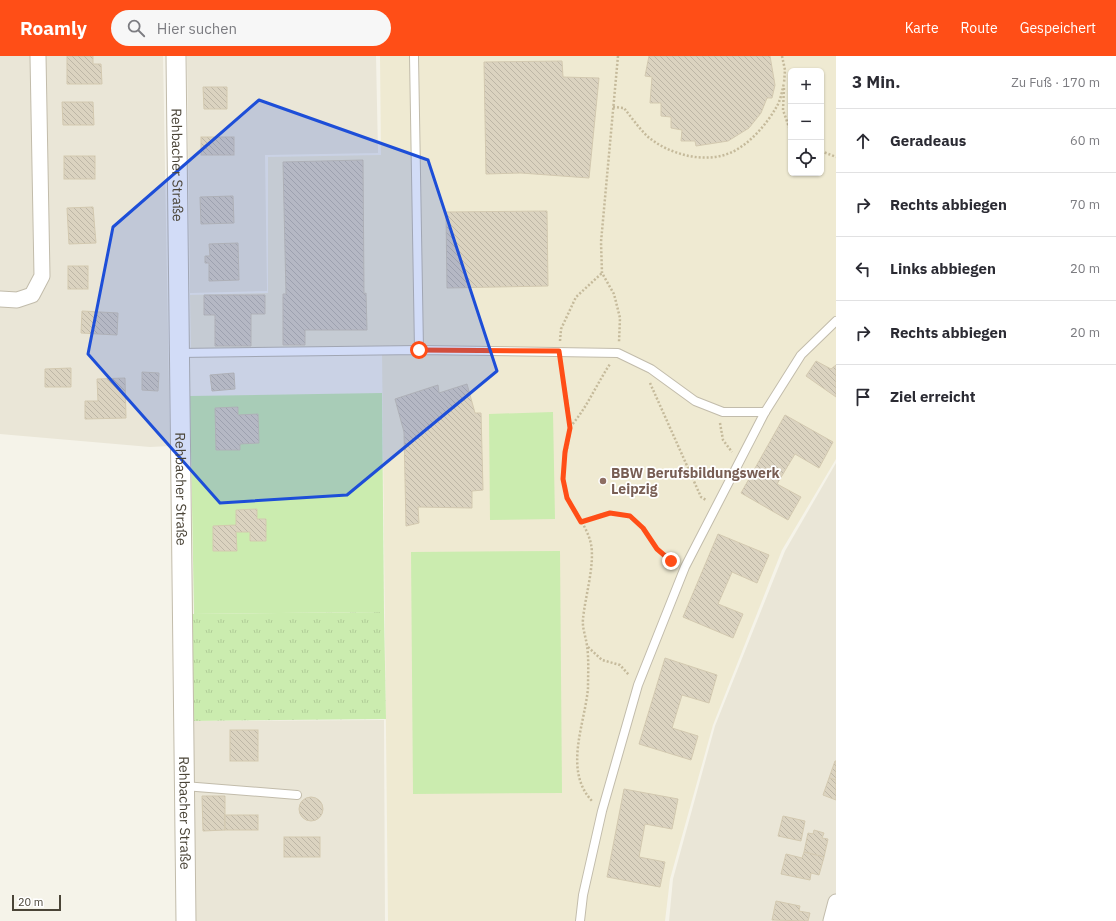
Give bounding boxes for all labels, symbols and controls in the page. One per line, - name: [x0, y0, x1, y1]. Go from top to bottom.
- search box: [111, 10, 391, 46]
- text: Roamly: [20, 16, 87, 40]
- icon: search: [125, 17, 147, 39]
- text: Hier suchen: [157, 19, 237, 38]
- text: Karte: [905, 19, 939, 37]
- text: Route: [961, 19, 998, 37]
- text: Gespeichert: [1020, 19, 1096, 37]
- map controls: [788, 68, 824, 176]
- button: +: [788, 68, 824, 104]
- text: 3 Min.: [852, 71, 900, 93]
- text: Zu Fuß · 170 m: [1011, 74, 1100, 91]
- button: −: [788, 104, 824, 140]
- street label: Rehbacher Straße: [168, 108, 187, 222]
- icon: ahead: [852, 130, 874, 152]
- text: Geradeaus: [890, 131, 966, 150]
- text: 60 m: [1070, 132, 1100, 149]
- button: locate: [788, 140, 824, 176]
- icon: right: [852, 194, 874, 216]
- text: Rechts abbiegen: [890, 195, 1007, 214]
- text: 70 m: [1070, 196, 1100, 213]
- icon: left: [852, 258, 874, 280]
- text: Links abbiegen: [890, 259, 996, 278]
- text: 20 m: [1070, 260, 1100, 277]
- icon: right: [852, 322, 874, 344]
- text: Rechts abbiegen: [890, 323, 1007, 342]
- text: 20 m: [1070, 324, 1100, 341]
- route start: [410, 341, 428, 359]
- icon: arrive: [852, 386, 874, 408]
- text: Ziel erreicht: [890, 387, 976, 406]
- street label: Rehbacher Straße: [171, 432, 191, 546]
- place label: BBW Berufsbildungswerk Leipzig: [611, 464, 781, 498]
- marker: BBW Berufsbildungswerk Leipzig: [598, 476, 608, 486]
- route end: [662, 552, 680, 570]
- street label: Rehbacher Straße: [175, 756, 194, 870]
- scale bar: [12, 893, 61, 912]
- text: 20 m: [18, 895, 43, 909]

